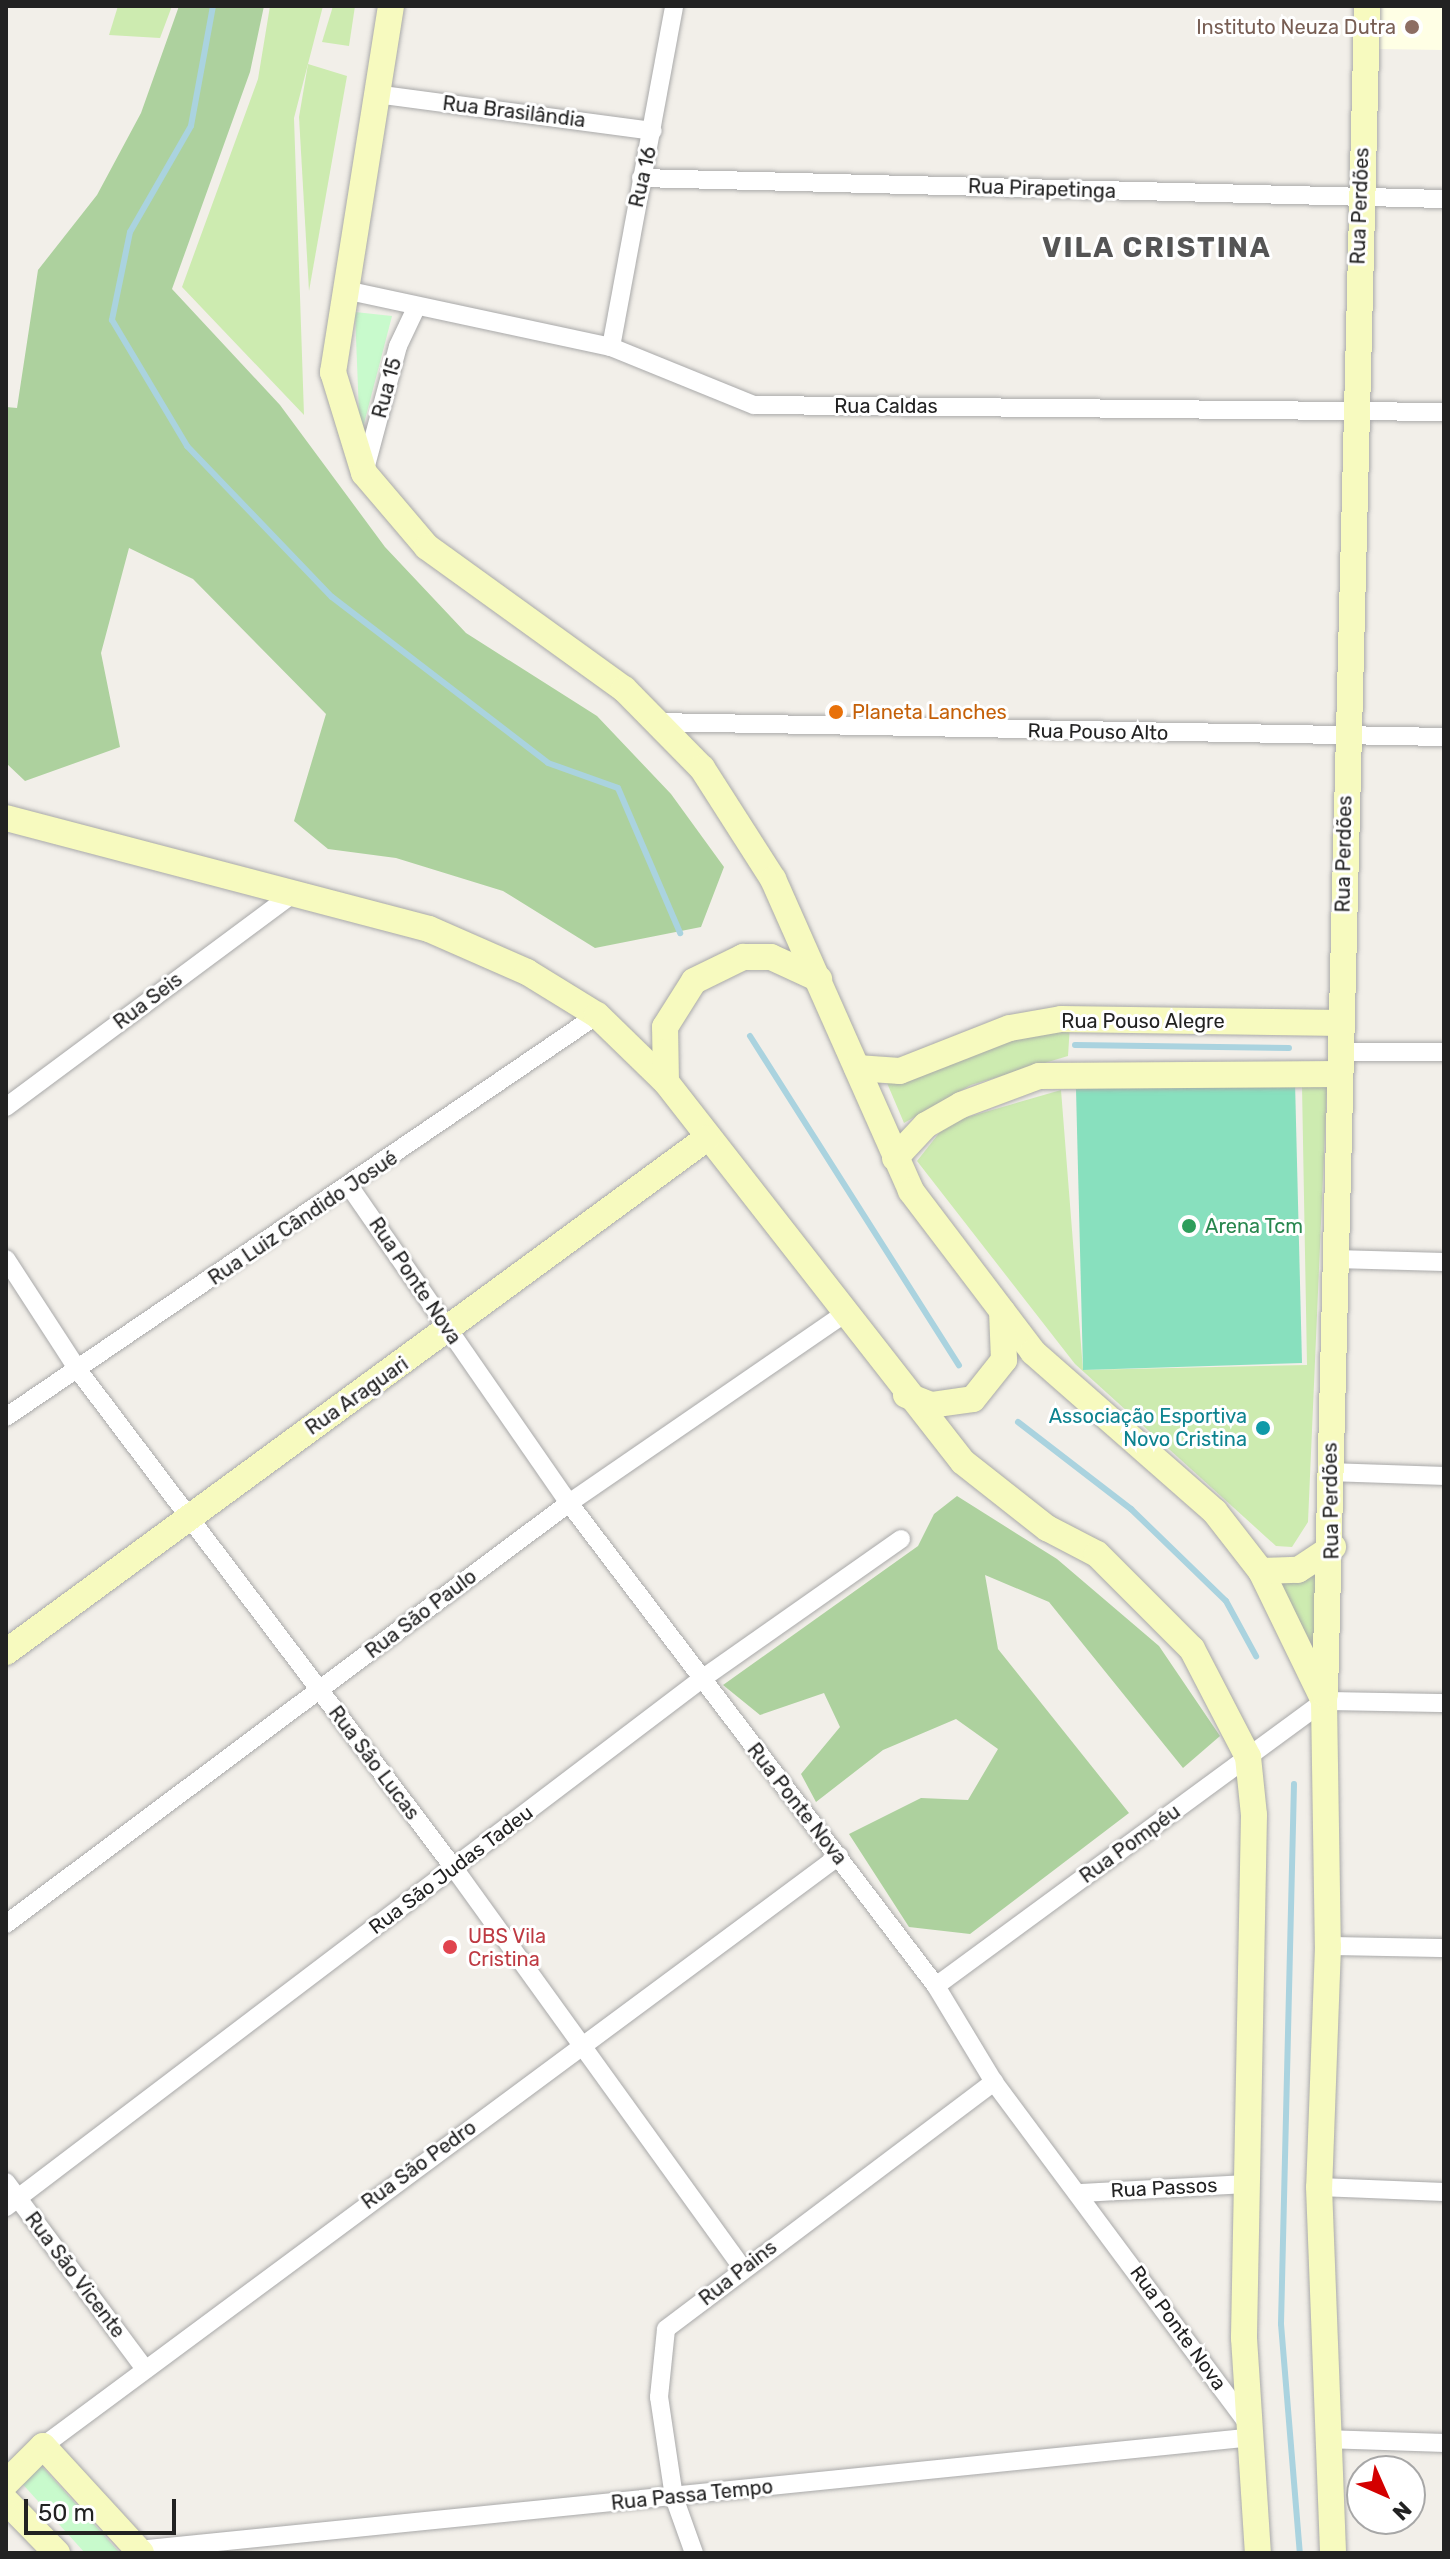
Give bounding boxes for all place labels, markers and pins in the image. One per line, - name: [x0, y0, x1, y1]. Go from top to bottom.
- place label: Instituto Neuza Dutra: [1196, 15, 1396, 39]
- marker: Instituto Neuza Dutra: [1403, 18, 1421, 36]
- place label: Planeta Lanches: [852, 700, 1007, 724]
- marker: Planeta Lanches: [827, 703, 845, 721]
- place label: Arena Tcm: [1205, 1214, 1304, 1238]
- marker: Arena Tcm: [1180, 1217, 1198, 1235]
- place label: Associação Esportiva Novo Cristina: [1049, 1404, 1247, 1451]
- marker: Associação Esportiva Novo Cristina: [1254, 1419, 1272, 1437]
- place label: UBS Vila Cristina: [468, 1924, 546, 1971]
- marker: UBS Vila Cristina: [439, 1936, 461, 1958]

